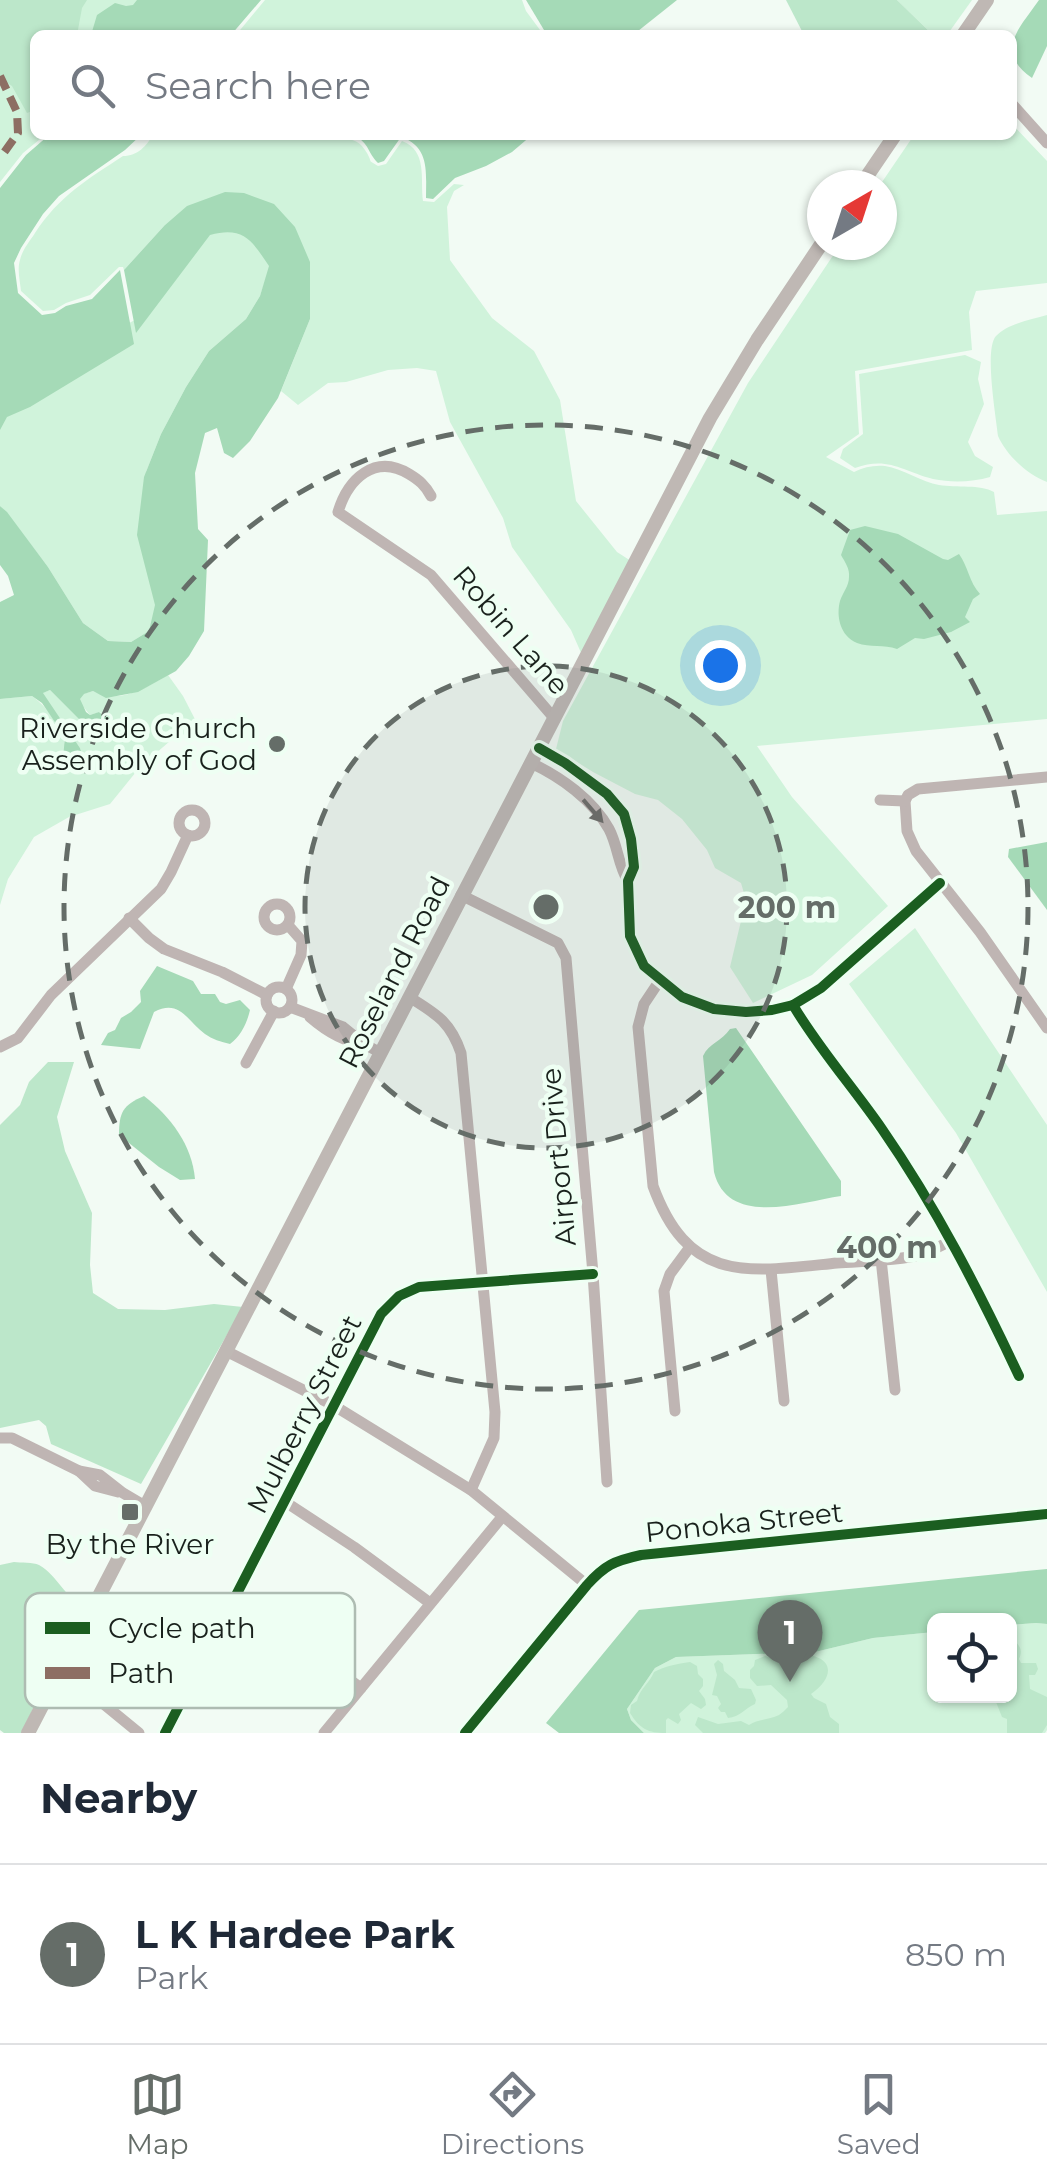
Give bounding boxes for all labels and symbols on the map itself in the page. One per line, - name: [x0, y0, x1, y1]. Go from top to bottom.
- north arrow: [807, 170, 897, 260]
- street label: Robin Lane: [446, 559, 576, 701]
- your location: [695, 640, 746, 691]
- place label: Riverside Church Assembly of God: [19, 711, 257, 777]
- marker: Riverside Church Assembly of God: [266, 733, 288, 755]
- one-way arrow: [582, 798, 604, 823]
- street label: Roseland Road: [331, 870, 457, 1074]
- centre of rings: [528, 889, 564, 925]
- text: 200 m: [738, 889, 836, 926]
- street label: Airport Drive: [533, 1066, 583, 1248]
- text: 400 m: [836, 1229, 938, 1266]
- street label: Mulberry Street: [239, 1309, 369, 1519]
- street label: Ponoka Street: [643, 1495, 845, 1549]
- marker: By the River: [119, 1501, 141, 1523]
- place label: By the River: [46, 1527, 214, 1561]
- legend: [25, 1593, 355, 1708]
- pin: 1: [758, 1600, 822, 1682]
- text: Cycle path: [108, 1611, 256, 1645]
- text: Path: [108, 1656, 175, 1690]

